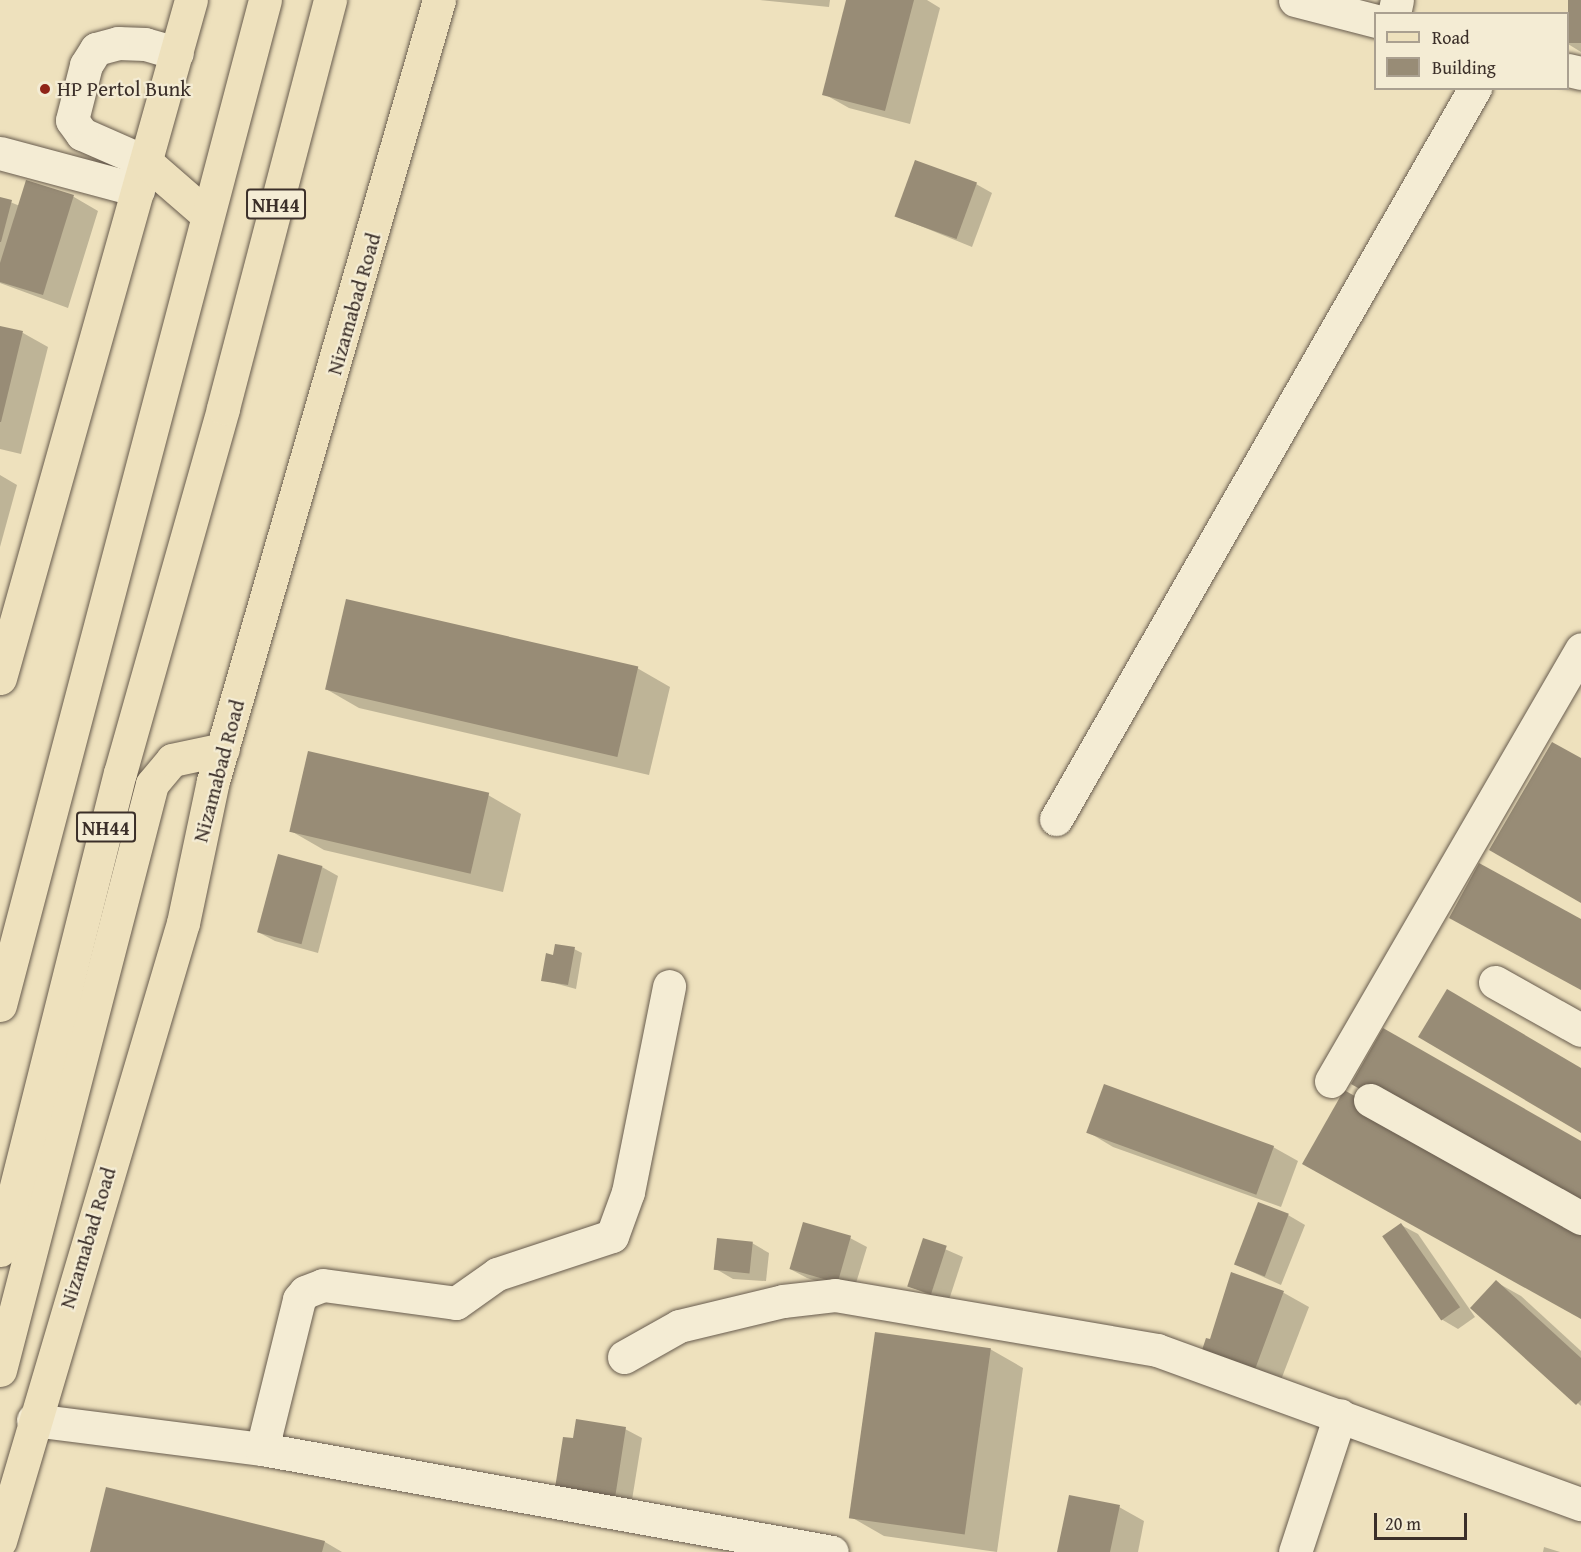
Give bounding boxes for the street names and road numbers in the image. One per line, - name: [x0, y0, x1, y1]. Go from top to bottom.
- road number: NH44: [246, 187, 306, 221]
- street label: Nizamabad Road: [322, 230, 386, 378]
- street label: Nizamabad Road: [188, 697, 250, 845]
- road number: NH44: [76, 810, 136, 844]
- street label: Nizamabad Road: [55, 1164, 121, 1312]

